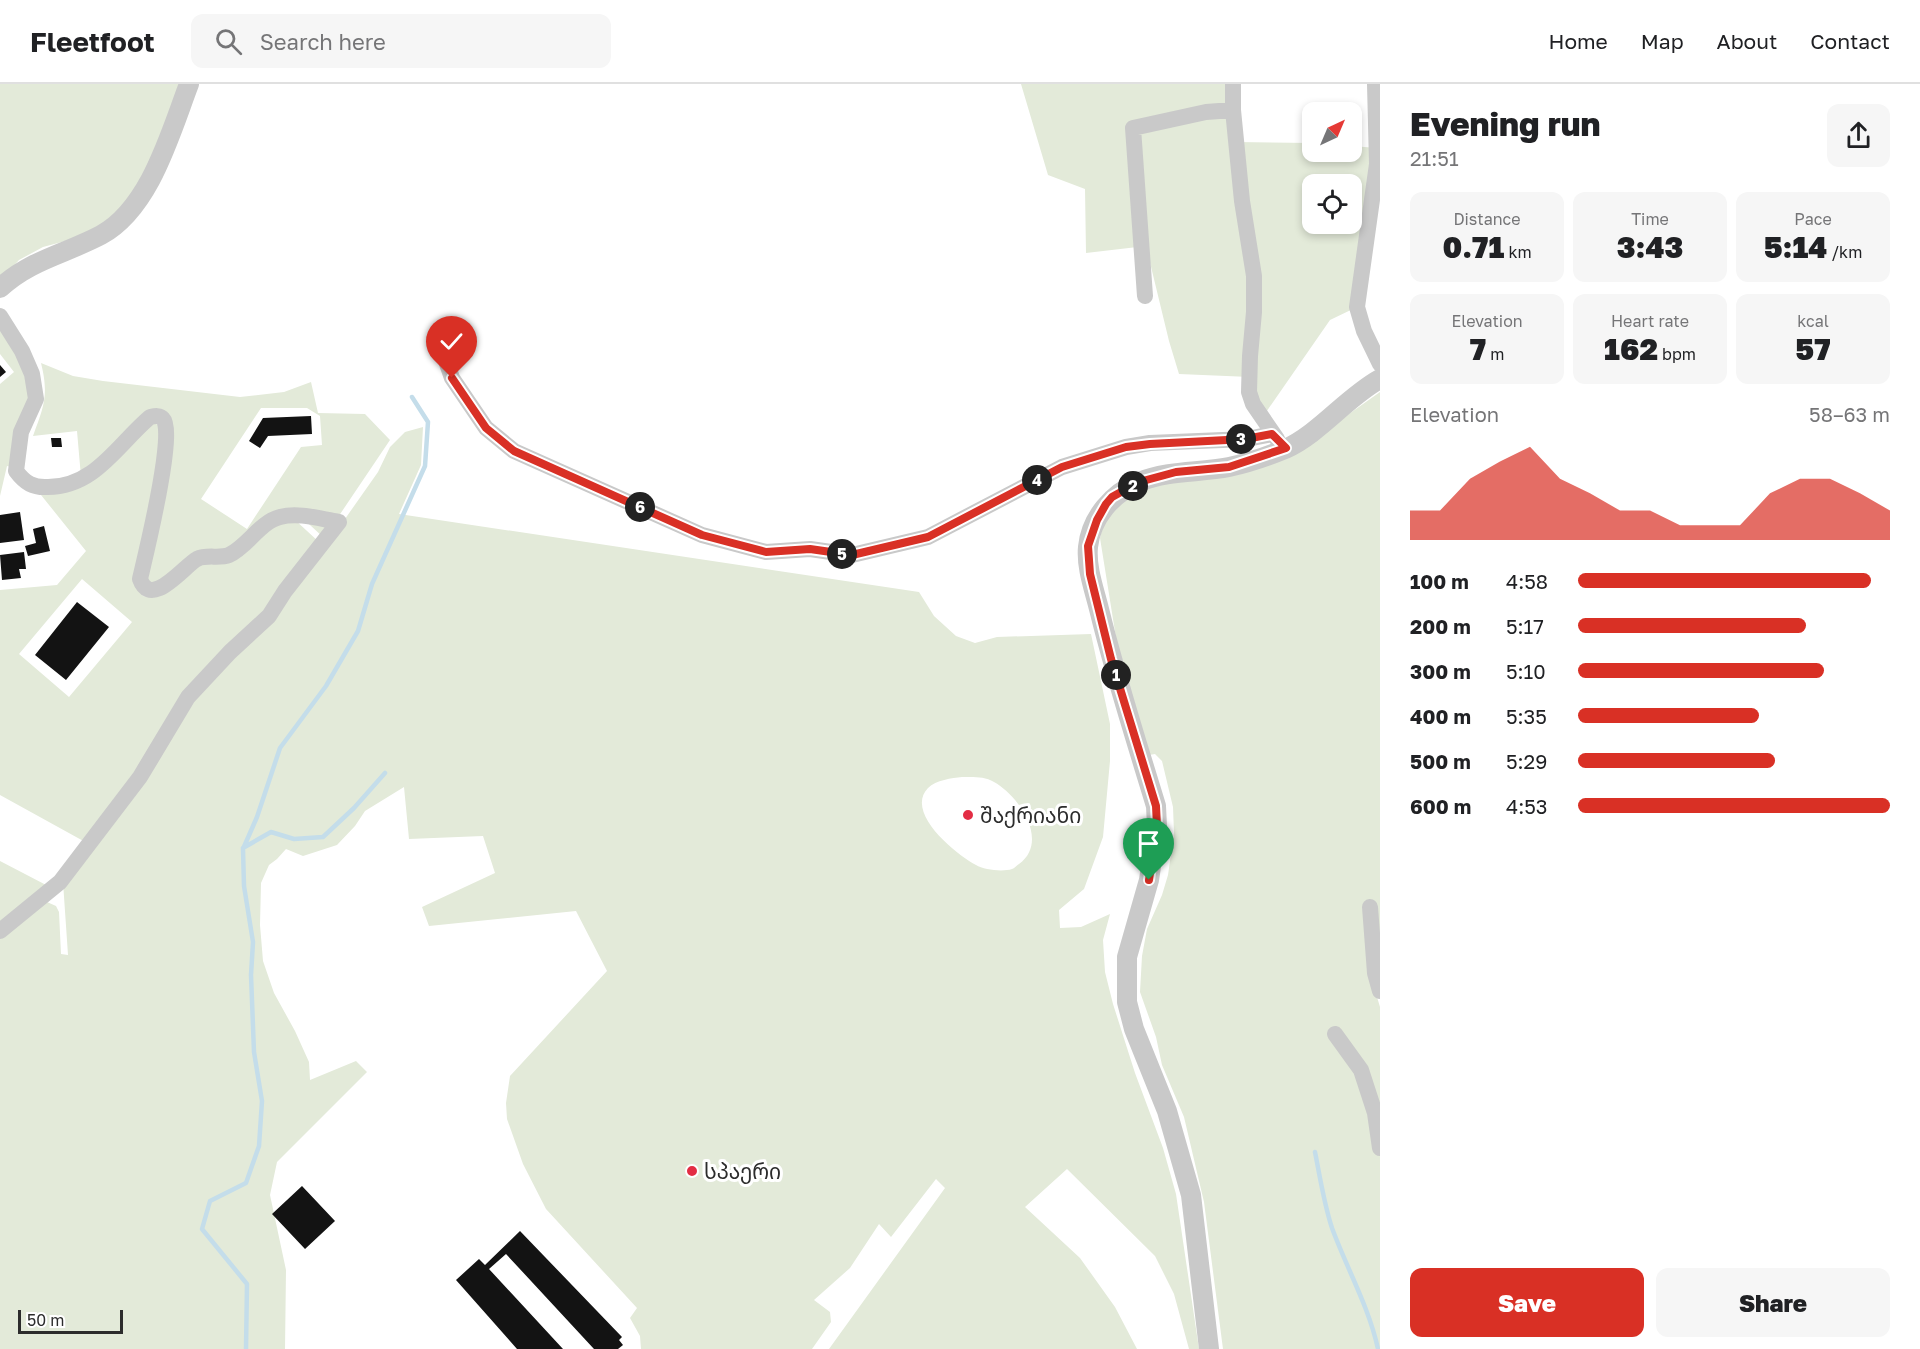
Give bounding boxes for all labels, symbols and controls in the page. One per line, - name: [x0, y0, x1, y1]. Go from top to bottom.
- search box: [191, 14, 611, 68]
- text: Fleetfoot: [30, 25, 155, 58]
- icon: search: [212, 25, 245, 58]
- text: Search here: [260, 28, 386, 55]
- text: Home: [1548, 28, 1608, 54]
- text: Map: [1641, 28, 1684, 54]
- text: About: [1717, 28, 1777, 54]
- text: Contact: [1810, 28, 1890, 54]
- north arrow: [1302, 102, 1362, 162]
- map controls: [1302, 102, 1362, 234]
- text: Evening run: [1410, 104, 1601, 143]
- button: share: [1827, 104, 1890, 167]
- text: 21:51: [1410, 146, 1459, 170]
- button: locate: [1302, 174, 1362, 234]
- text: Distance: [1453, 209, 1521, 229]
- text: Time: [1631, 209, 1669, 229]
- text: Pace: [1794, 209, 1832, 229]
- text: 0.71: [1442, 229, 1504, 265]
- text: 3:43: [1617, 229, 1683, 265]
- text: 5:14: [1764, 229, 1827, 265]
- text: km: [1504, 242, 1532, 262]
- text: /km: [1827, 242, 1862, 262]
- text: Elevation: [1451, 311, 1523, 331]
- text: Heart rate: [1611, 311, 1689, 331]
- text: kcal: [1797, 311, 1829, 331]
- pin: [426, 316, 477, 378]
- icon: check: [435, 325, 468, 358]
- text: 7: [1470, 331, 1486, 367]
- text: 162: [1604, 331, 1658, 367]
- text: 57: [1795, 331, 1831, 367]
- text: m: [1486, 344, 1504, 364]
- text: bpm: [1658, 344, 1696, 364]
- text: Elevation: [1410, 402, 1499, 426]
- text: 58–63 m: [1809, 402, 1890, 426]
- pin: 3: [1226, 424, 1256, 454]
- text: 3: [1236, 429, 1246, 449]
- pin: 4: [1022, 465, 1052, 495]
- text: 4: [1032, 470, 1042, 490]
- pin: 2: [1118, 471, 1148, 501]
- text: 2: [1128, 476, 1138, 496]
- pin: 6: [625, 492, 655, 522]
- text: 6: [635, 497, 645, 517]
- pin: 5: [827, 539, 857, 569]
- text: 5: [837, 544, 847, 564]
- text: 100 m: [1410, 569, 1469, 593]
- text: 4:58: [1506, 569, 1548, 593]
- text: 200 m: [1410, 614, 1471, 638]
- text: 5:17: [1506, 614, 1544, 638]
- text: 300 m: [1410, 659, 1471, 683]
- text: 5:10: [1506, 659, 1546, 683]
- pin: 1: [1101, 660, 1131, 690]
- text: 1: [1112, 665, 1120, 685]
- text: 400 m: [1410, 704, 1471, 728]
- text: 5:35: [1506, 704, 1547, 728]
- text: 500 m: [1410, 749, 1471, 773]
- text: 5:29: [1506, 749, 1547, 773]
- text: 600 m: [1410, 794, 1471, 818]
- text: 4:53: [1506, 794, 1548, 818]
- place label: შაქრიანი: [980, 802, 1081, 828]
- marker: შაქრიანი: [961, 808, 975, 822]
- pin: [1123, 818, 1174, 880]
- icon: arrive: [1132, 827, 1165, 860]
- place label: სპაერი: [704, 1158, 781, 1184]
- marker: სპაერი: [685, 1164, 699, 1178]
- button: Save: [1410, 1268, 1644, 1337]
- button: Share: [1656, 1268, 1890, 1337]
- scale bar: [18, 1307, 123, 1334]
- text: 50 m: [27, 1310, 64, 1330]

